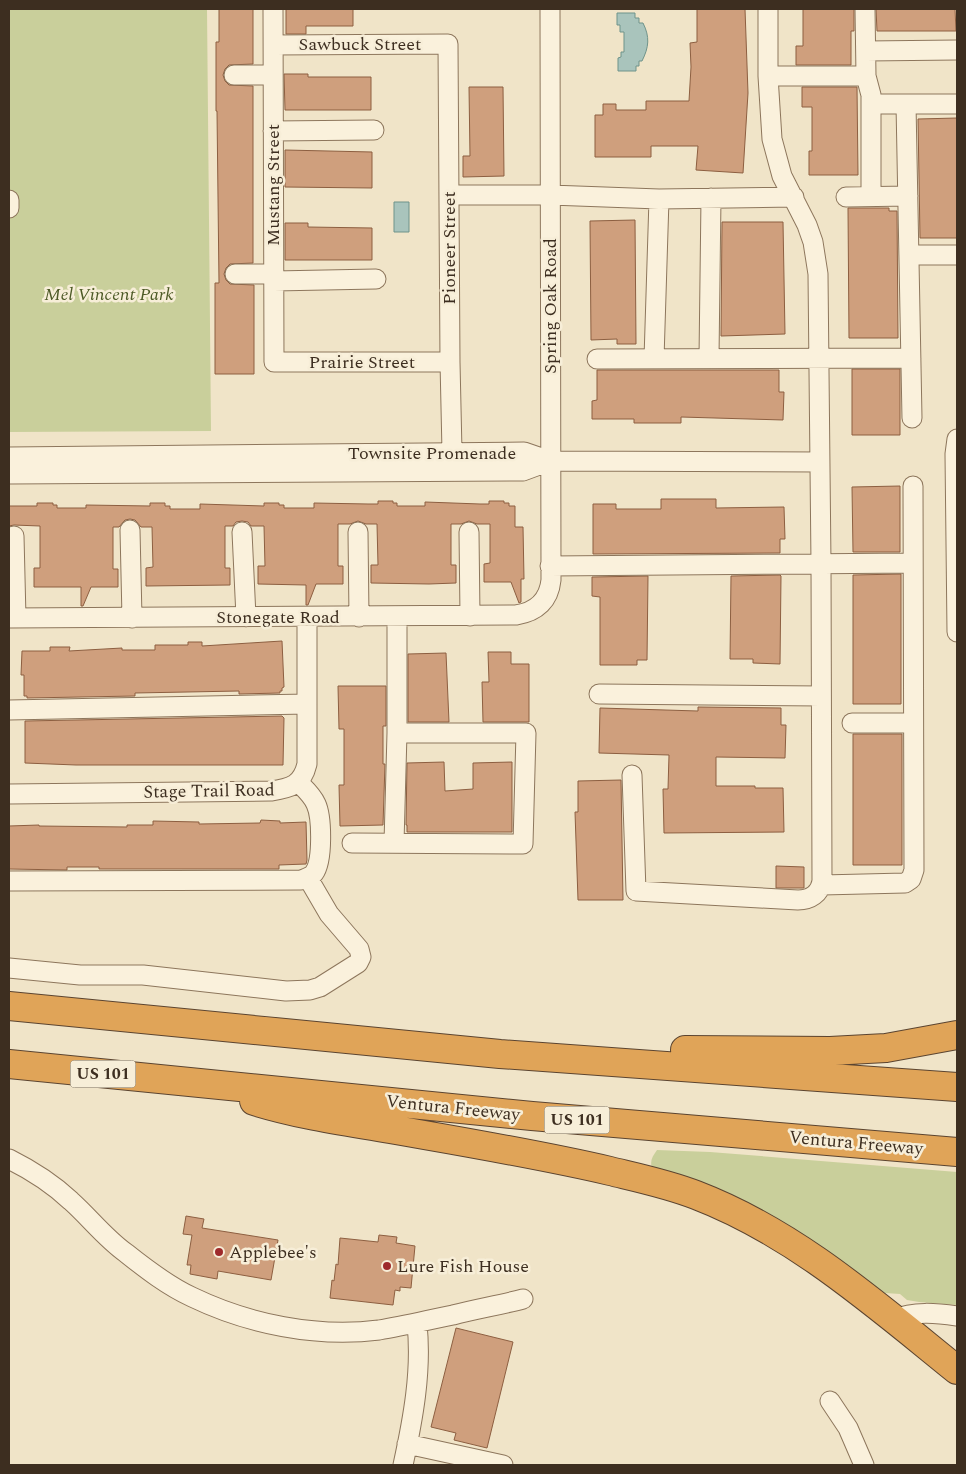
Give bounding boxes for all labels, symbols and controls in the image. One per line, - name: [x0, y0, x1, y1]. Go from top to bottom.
- street label: Sawbuck Street: [299, 31, 421, 58]
- street label: Mustang Street: [260, 124, 287, 246]
- street label: Pioneer Street: [436, 191, 463, 305]
- street label: Spring Oak Road: [537, 238, 564, 374]
- park label: Mel Vincent Park: [44, 281, 174, 308]
- street label: Prairie Street: [309, 349, 415, 376]
- street label: Townsite Promenade: [348, 440, 516, 467]
- street label: Stonegate Road: [216, 604, 340, 631]
- street label: Stage Trail Road: [143, 776, 275, 806]
- road number: US 101: [70, 1060, 136, 1088]
- street label: Ventura Freeway: [385, 1088, 523, 1129]
- road number: US 101: [544, 1106, 610, 1134]
- street label: Ventura Freeway: [788, 1124, 926, 1162]
- place label: Applebee's: [229, 1239, 317, 1266]
- marker: Applebee's: [213, 1246, 225, 1258]
- place label: Lure Fish House: [397, 1253, 529, 1280]
- marker: Lure Fish House: [381, 1260, 393, 1272]

